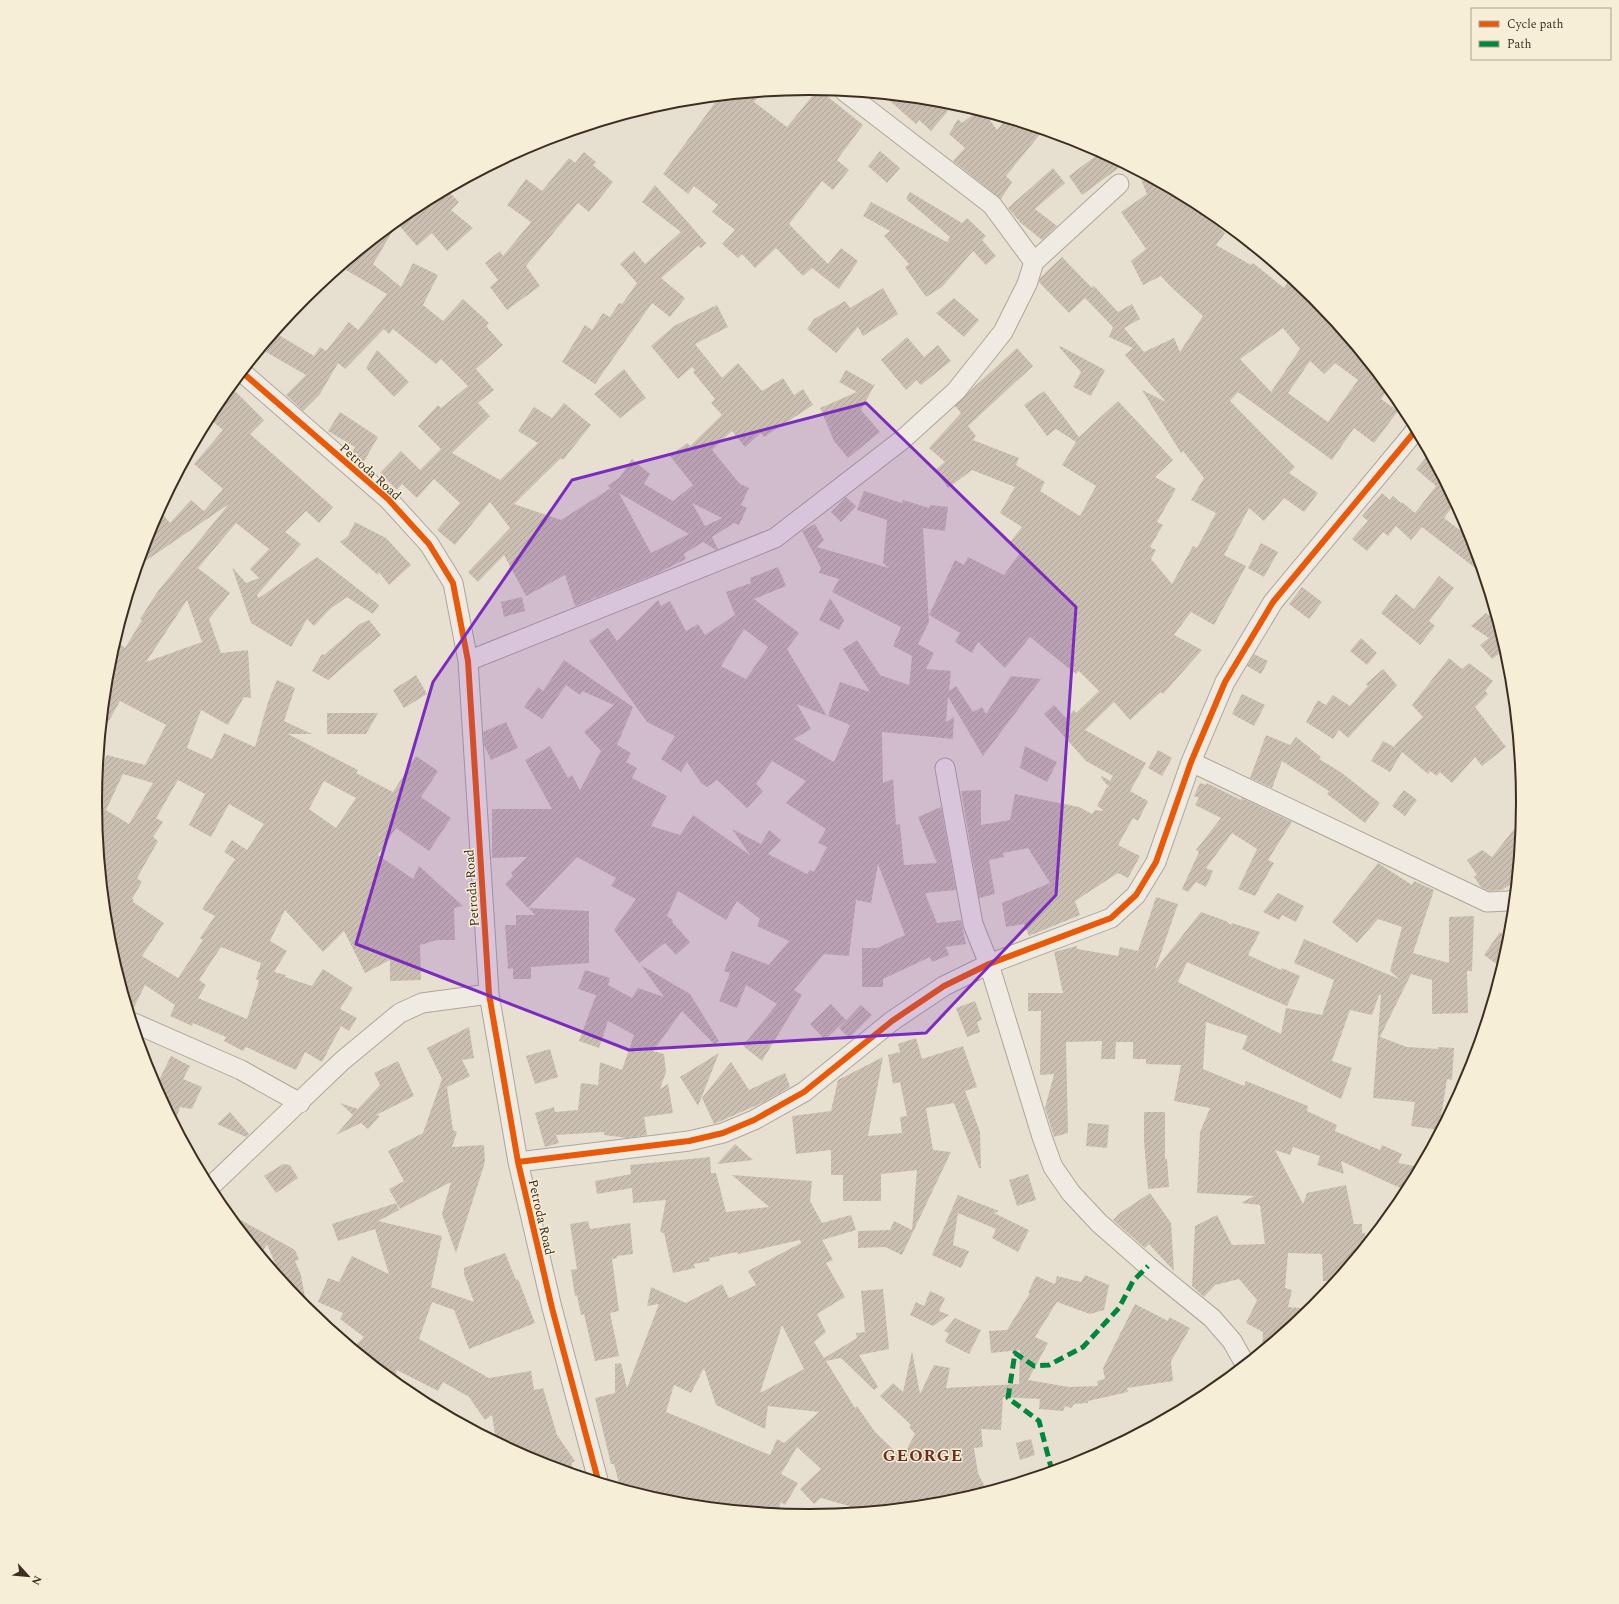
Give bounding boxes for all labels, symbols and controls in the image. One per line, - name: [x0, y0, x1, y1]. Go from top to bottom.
- legend: [1471, 8, 1611, 60]
- text: Cycle path: [1507, 15, 1564, 34]
- text: Path: [1507, 35, 1532, 54]
- street label: Petroda Road: [335, 438, 406, 505]
- street label: Petroda Road: [459, 849, 485, 927]
- street label: Petroda Road: [523, 1177, 559, 1257]
- district label: GEORGE: [883, 1443, 963, 1469]
- north arrow: [8, 1556, 48, 1596]
- text: N: [27, 1572, 46, 1588]

